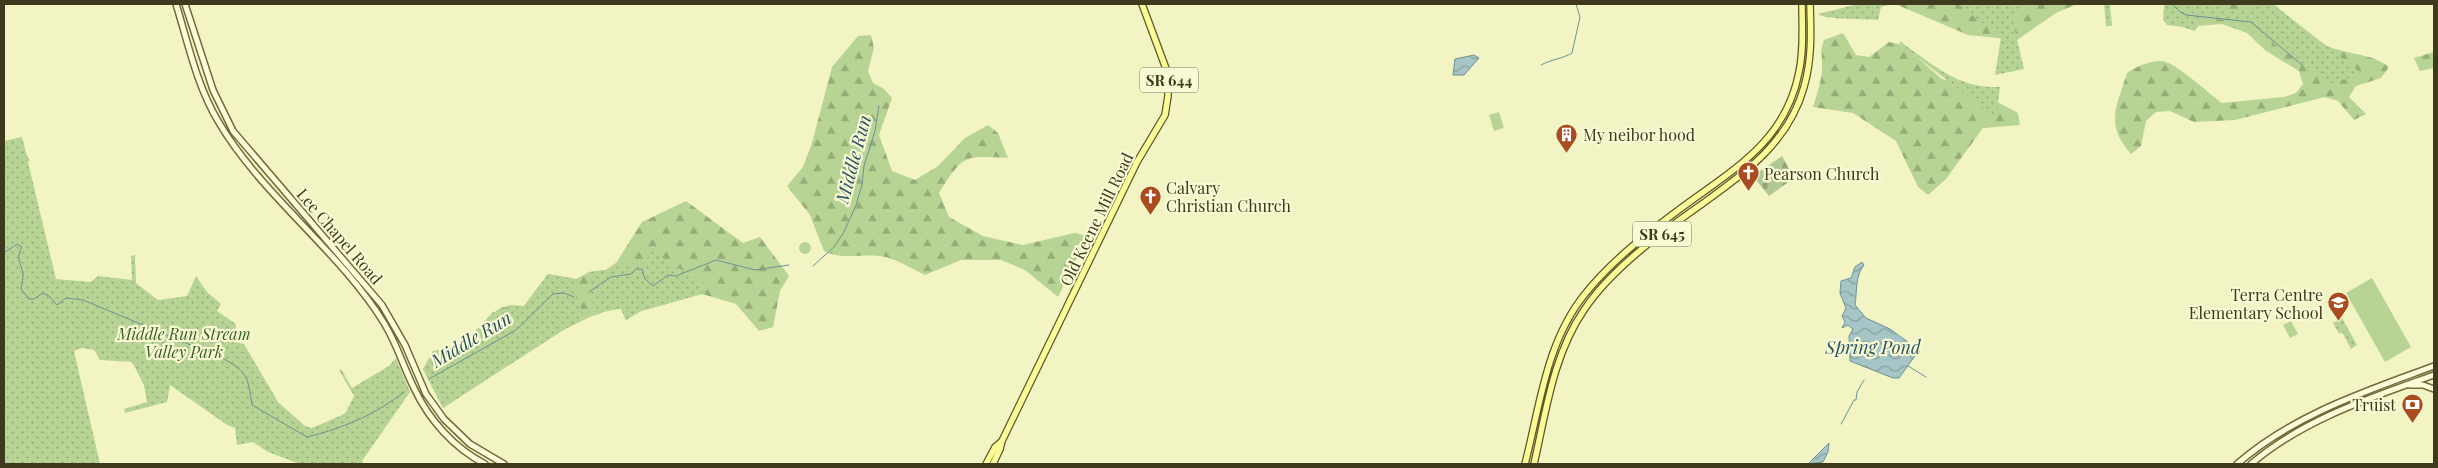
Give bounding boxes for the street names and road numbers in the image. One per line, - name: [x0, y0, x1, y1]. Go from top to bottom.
- road number: SR 644: [1140, 68, 1198, 92]
- street label: Old Keene Mill Road: [1055, 149, 1137, 289]
- street label: Lee Chapel Road: [293, 184, 387, 288]
- road number: SR 645: [1633, 222, 1691, 246]

